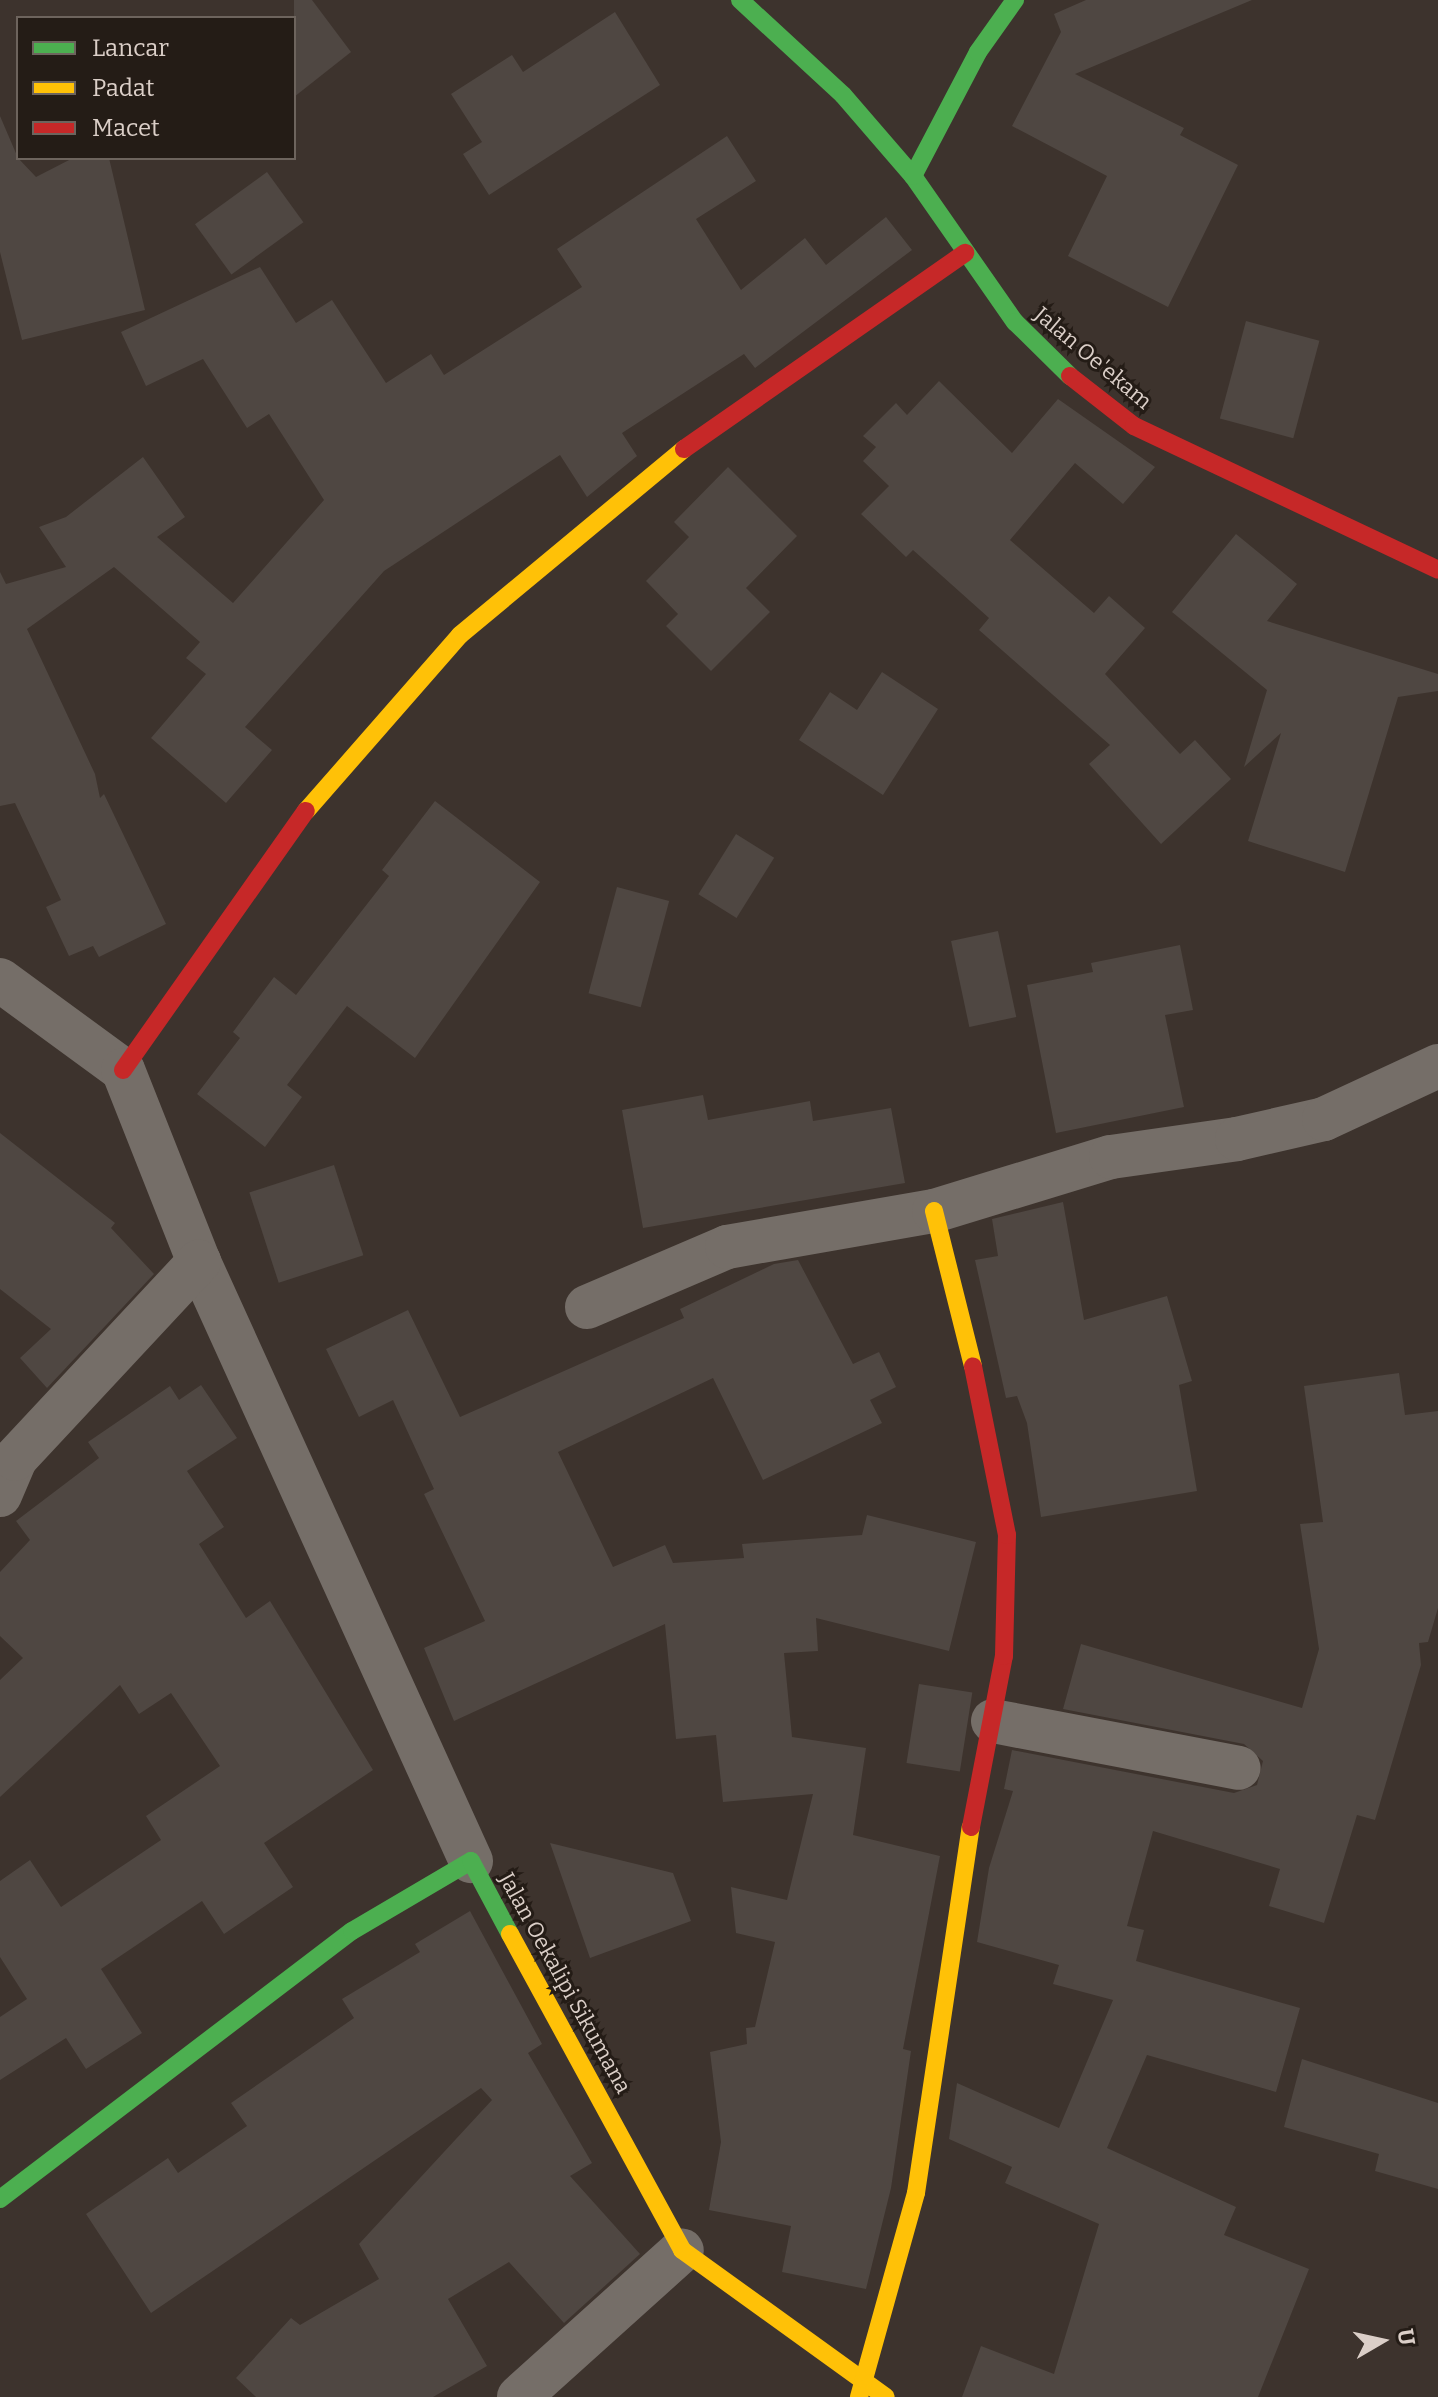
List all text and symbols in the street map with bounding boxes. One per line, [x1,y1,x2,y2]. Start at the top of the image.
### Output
legend [16,16,296,160]
text: Lancar [92,34,169,62]
text: Padat [92,74,155,102]
text: Macet [92,114,160,142]
street label: Jalan Oe'ekam [1029,301,1157,415]
street label: Jalan Oekalipi Sikumana [493,1868,637,2098]
north arrow [1342,2301,1422,2381]
text: U [1392,2327,1421,2347]

